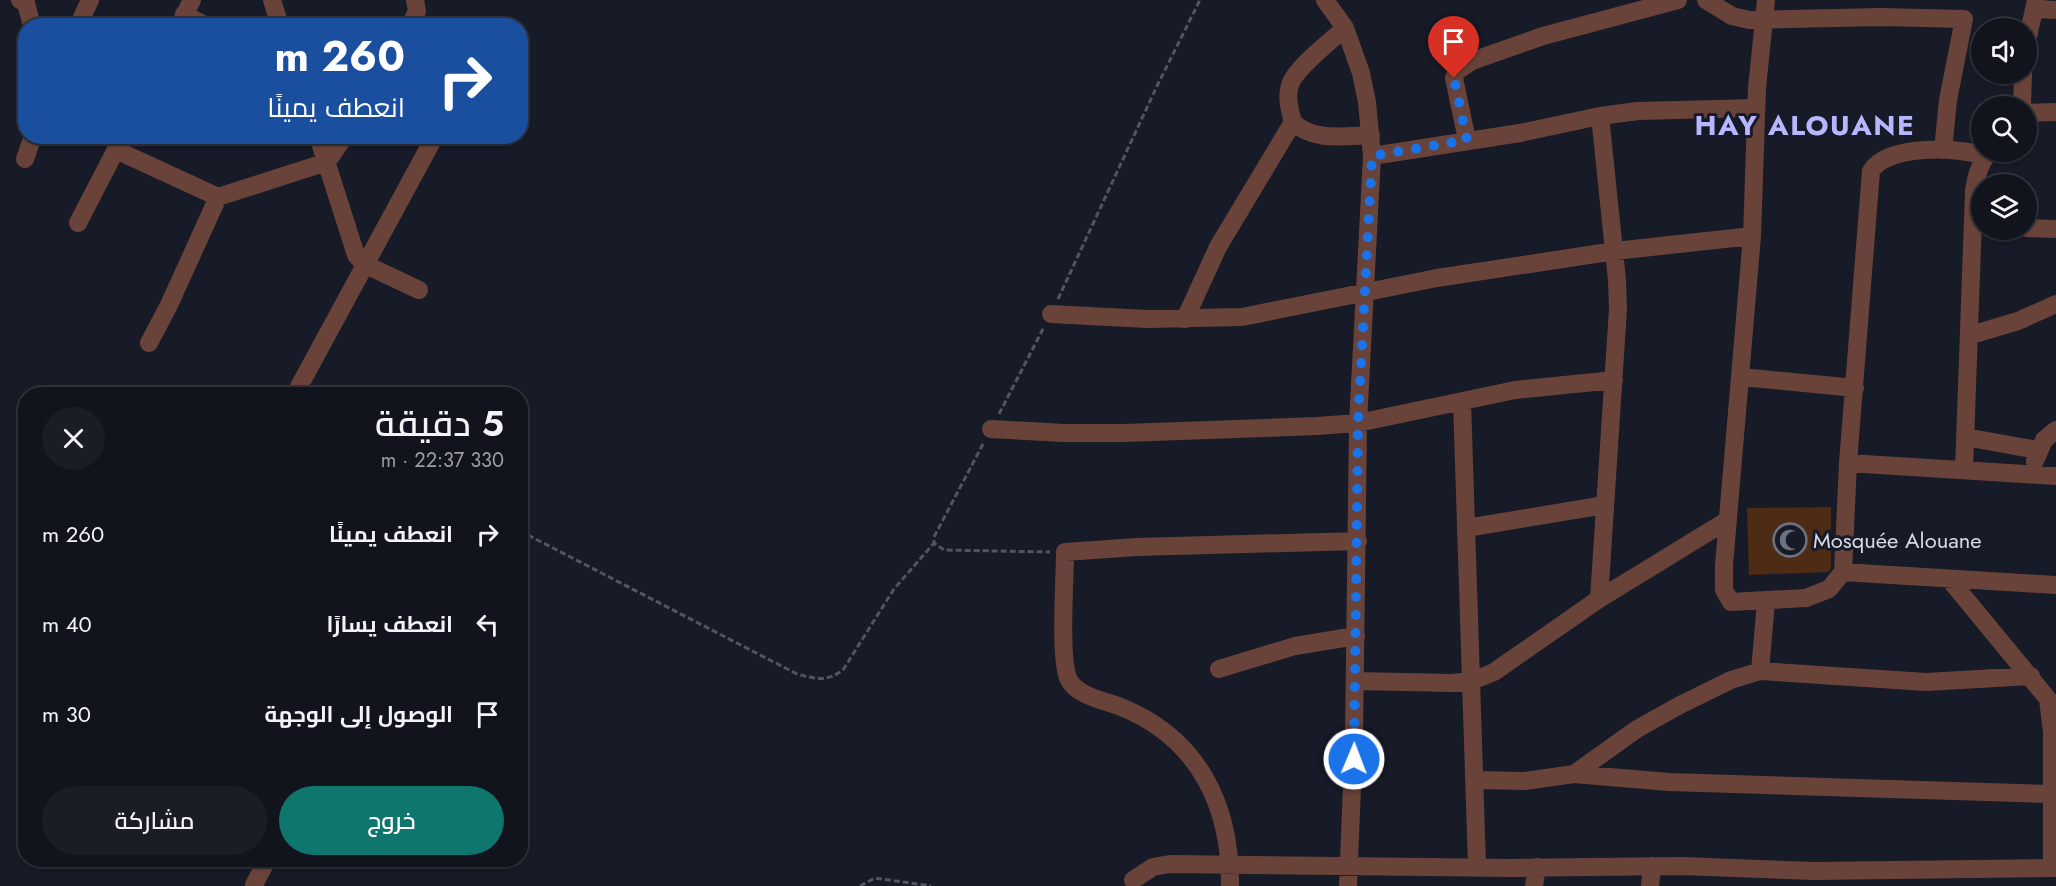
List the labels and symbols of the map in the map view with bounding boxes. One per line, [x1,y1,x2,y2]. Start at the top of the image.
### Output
pin [1428,16,1479,78]
district label: HAY ALOUANE [1695,105,1915,146]
mosque icon: Mosquée Alouane [1772,522,1808,558]
place label: Mosquée Alouane [1813,524,1982,556]
position arrow [1322,727,1386,791]

